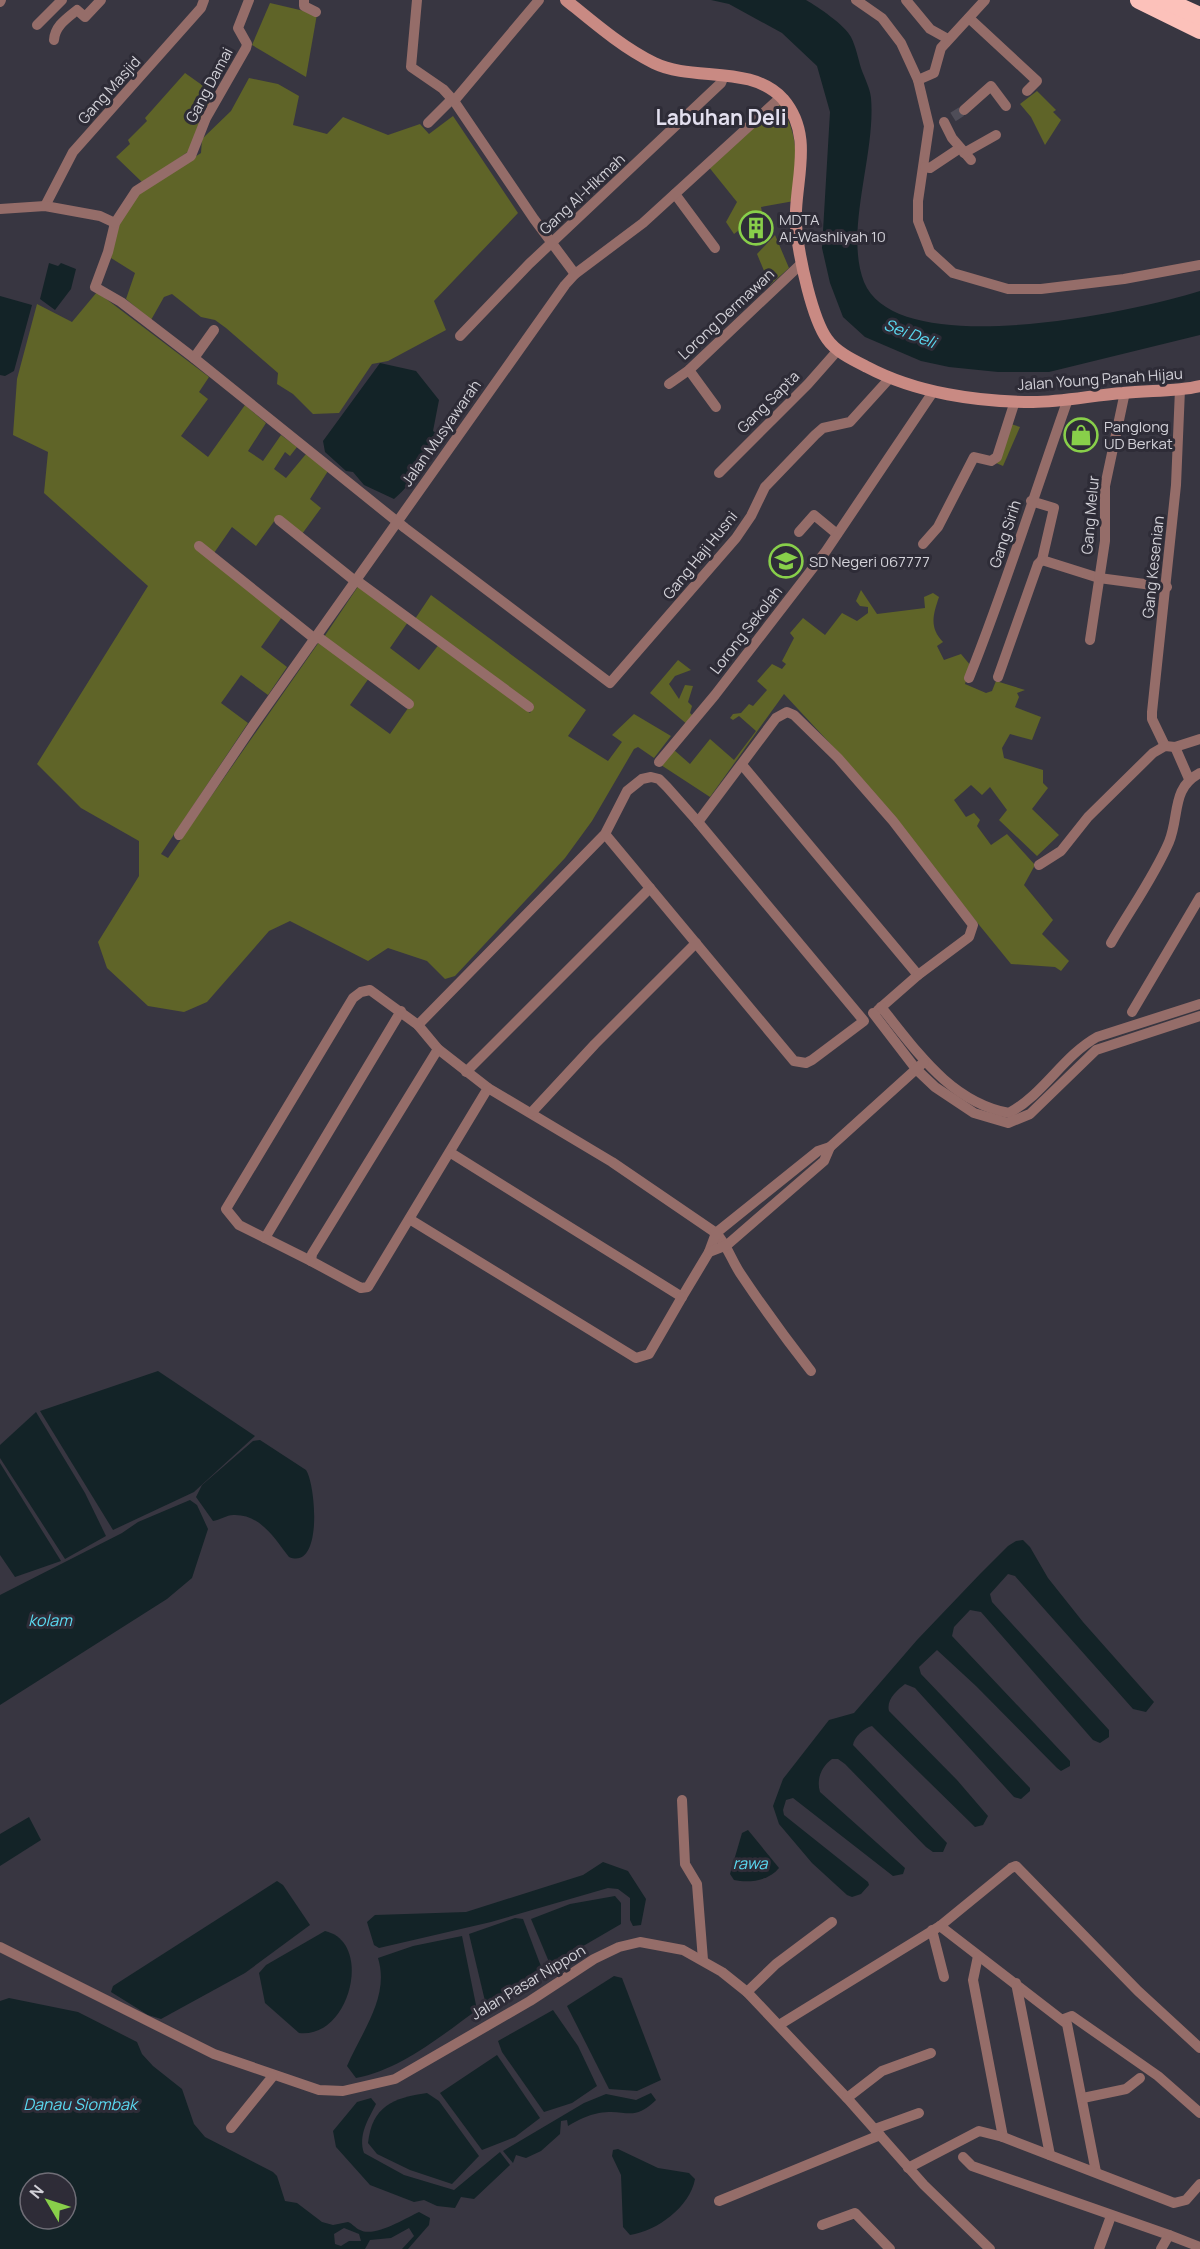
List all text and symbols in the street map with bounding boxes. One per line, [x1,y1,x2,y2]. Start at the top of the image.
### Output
street label: Gang Damai [180,44,238,126]
street label: Gang Masjid [73,52,145,128]
district label: Labuhan Deli [655,103,787,131]
street label: Gang Al-Hikmah [535,149,630,239]
place label: MDTA Al-Washliyah 10 [779,209,886,247]
building icon: MDTA Al-Washliyah 10 [738,210,774,246]
street label: Lorong Dermawan [673,264,779,364]
water label: Sei Deli [881,313,941,354]
street label: Jalan Young Panah Hijau [1017,363,1183,395]
street label: Gang Sapta [732,366,804,438]
street label: Jalan Musyawarah [396,375,486,490]
place label: Panglong UD Berkat [1104,416,1173,454]
shop icon: Panglong UD Berkat [1063,417,1099,453]
street label: Gang Melur [1076,474,1104,555]
street label: Gang Sirih [984,497,1026,571]
street label: Gang Haji Husni [658,506,742,604]
street label: Gang Kesenian [1137,515,1169,619]
school or university icon: SD Negeri 067777 [768,543,804,579]
place label: SD Negeri 067777 [809,551,930,572]
street label: Lorong Sekolah [705,582,787,678]
water label: kolam [28,1609,73,1631]
water label: rawa [733,1852,768,1874]
street label: Jalan Pasar Nippon [467,1939,589,2024]
water label: Danau Siombak [23,2093,139,2115]
north arrow [18,2171,78,2231]
text: N [24,2180,49,2203]

